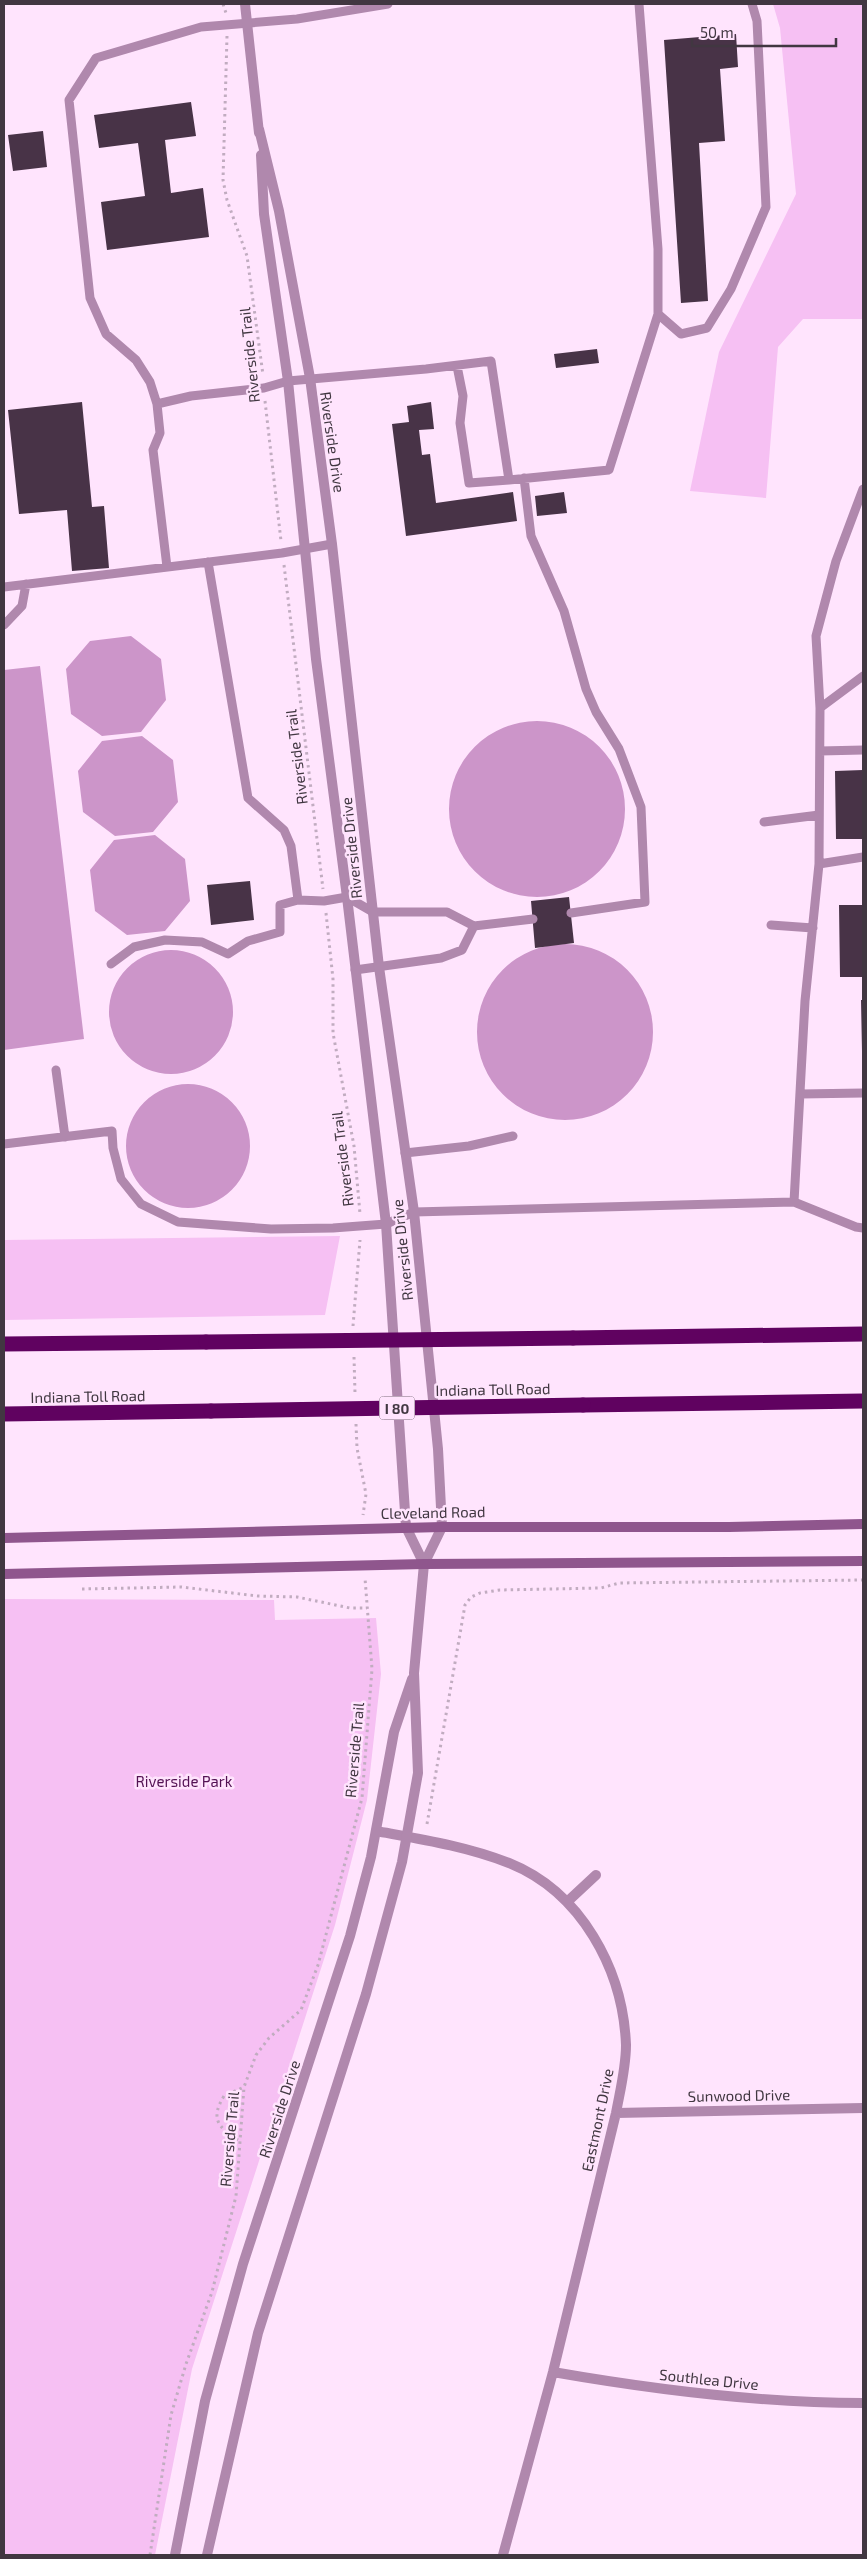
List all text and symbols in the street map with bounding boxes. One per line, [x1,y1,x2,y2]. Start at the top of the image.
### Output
scale bar [692,15,836,47]
text: 50 m [700,23,734,41]
street label: Riverside Trail [235,306,263,404]
street label: Riverside Drive [317,390,349,494]
street label: Riverside Trail [281,708,311,806]
street label: Riverside Drive [337,796,365,900]
street label: Riverside Trail [327,1110,357,1208]
street label: Riverside Drive [388,1198,416,1302]
street label: Indiana Toll Road [435,1379,551,1399]
street label: Indiana Toll Road [30,1386,146,1406]
road number: I 80 [380,1396,414,1420]
street label: Cleveland Road [380,1502,486,1522]
street label: Riverside Trail [341,1701,367,1798]
park label: Riverside Park [136,1772,233,1790]
street label: Riverside Drive [255,2058,303,2160]
street label: Eastmont Drive [577,2067,617,2173]
street label: Sunwood Drive [688,2085,790,2105]
street label: Riverside Trail [216,2090,242,2187]
street label: Southlea Drive [659,2365,759,2393]

